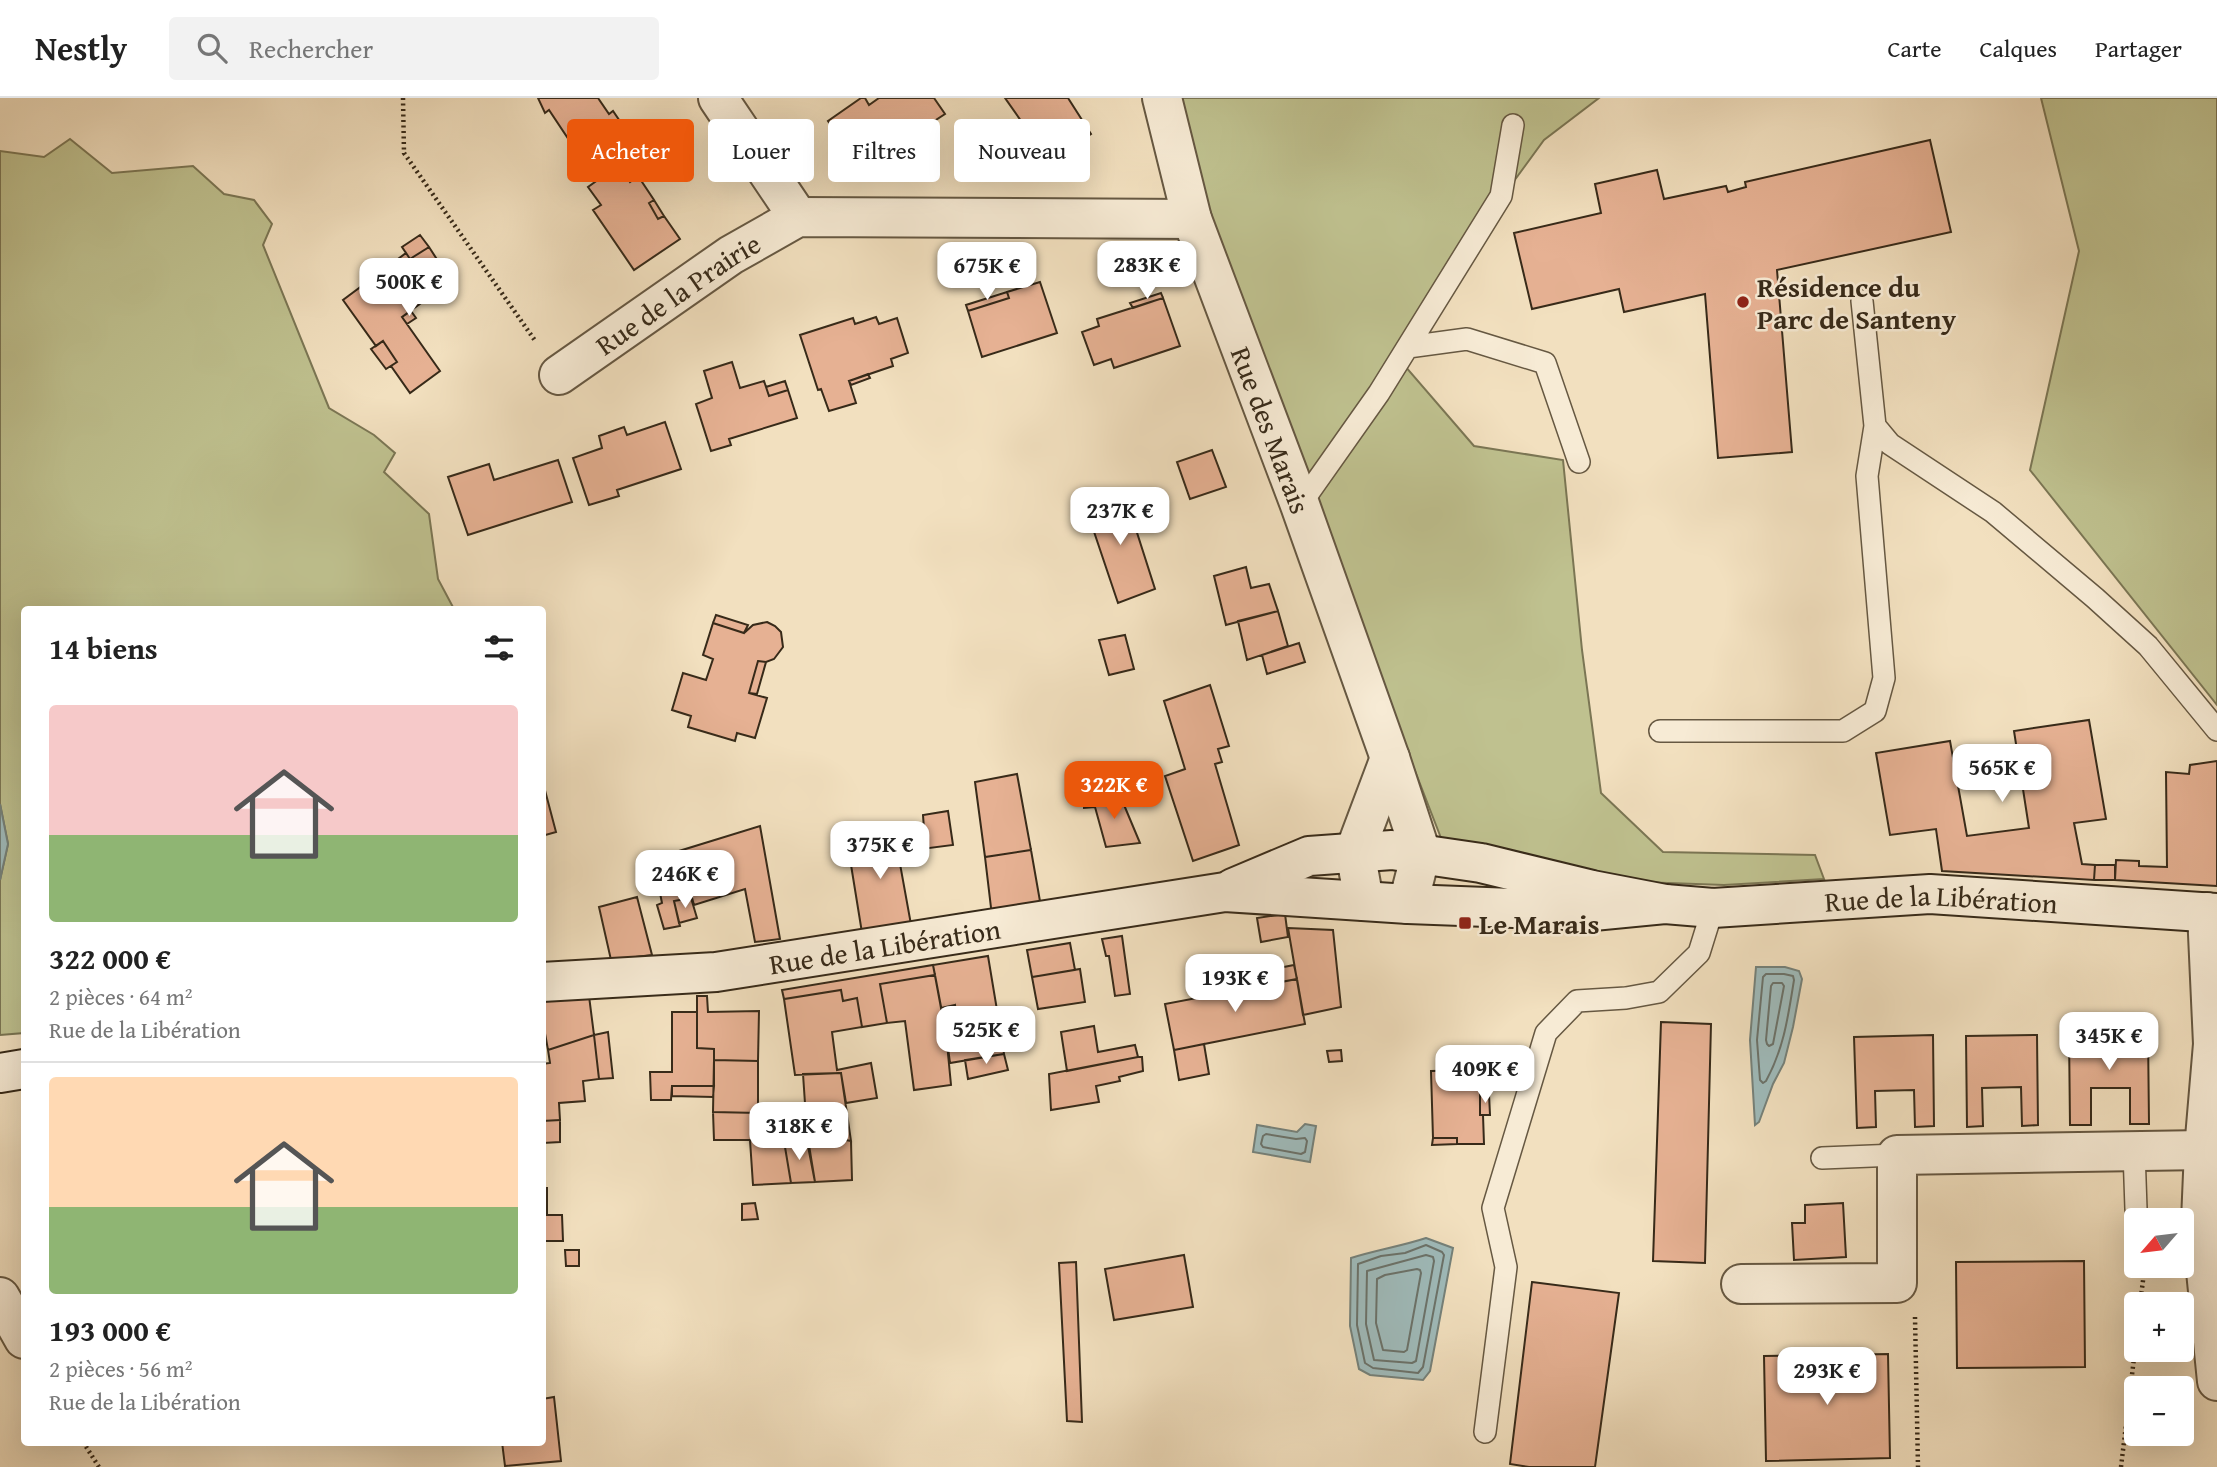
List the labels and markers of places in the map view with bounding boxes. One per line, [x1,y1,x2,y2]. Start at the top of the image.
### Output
pin: 675K € [930,242,1044,302]
pin: 283K € [1090,242,1204,301]
pin: 500K € [352,258,466,318]
place label: Résidence du Parc de Santeny [1757,266,1957,339]
marker: Résidence du Parc de Santeny [1735,294,1751,310]
pin: 237K € [1063,488,1177,547]
pin: 565K € [1945,744,2059,804]
pin: 322K € [1057,762,1171,821]
pin: 375K € [823,822,937,881]
pin: 246K € [628,850,742,910]
place label: Le Marais [1479,903,1600,944]
marker: Le Marais [1457,915,1473,931]
pin: 193K € [1178,954,1292,1014]
pin: 525K € [929,1006,1043,1066]
pin: 345K € [2052,1012,2166,1072]
pin: 409K € [1428,1046,1542,1105]
pin: 318K € [742,1102,856,1162]
pin: 293K € [1770,1348,1884,1407]

